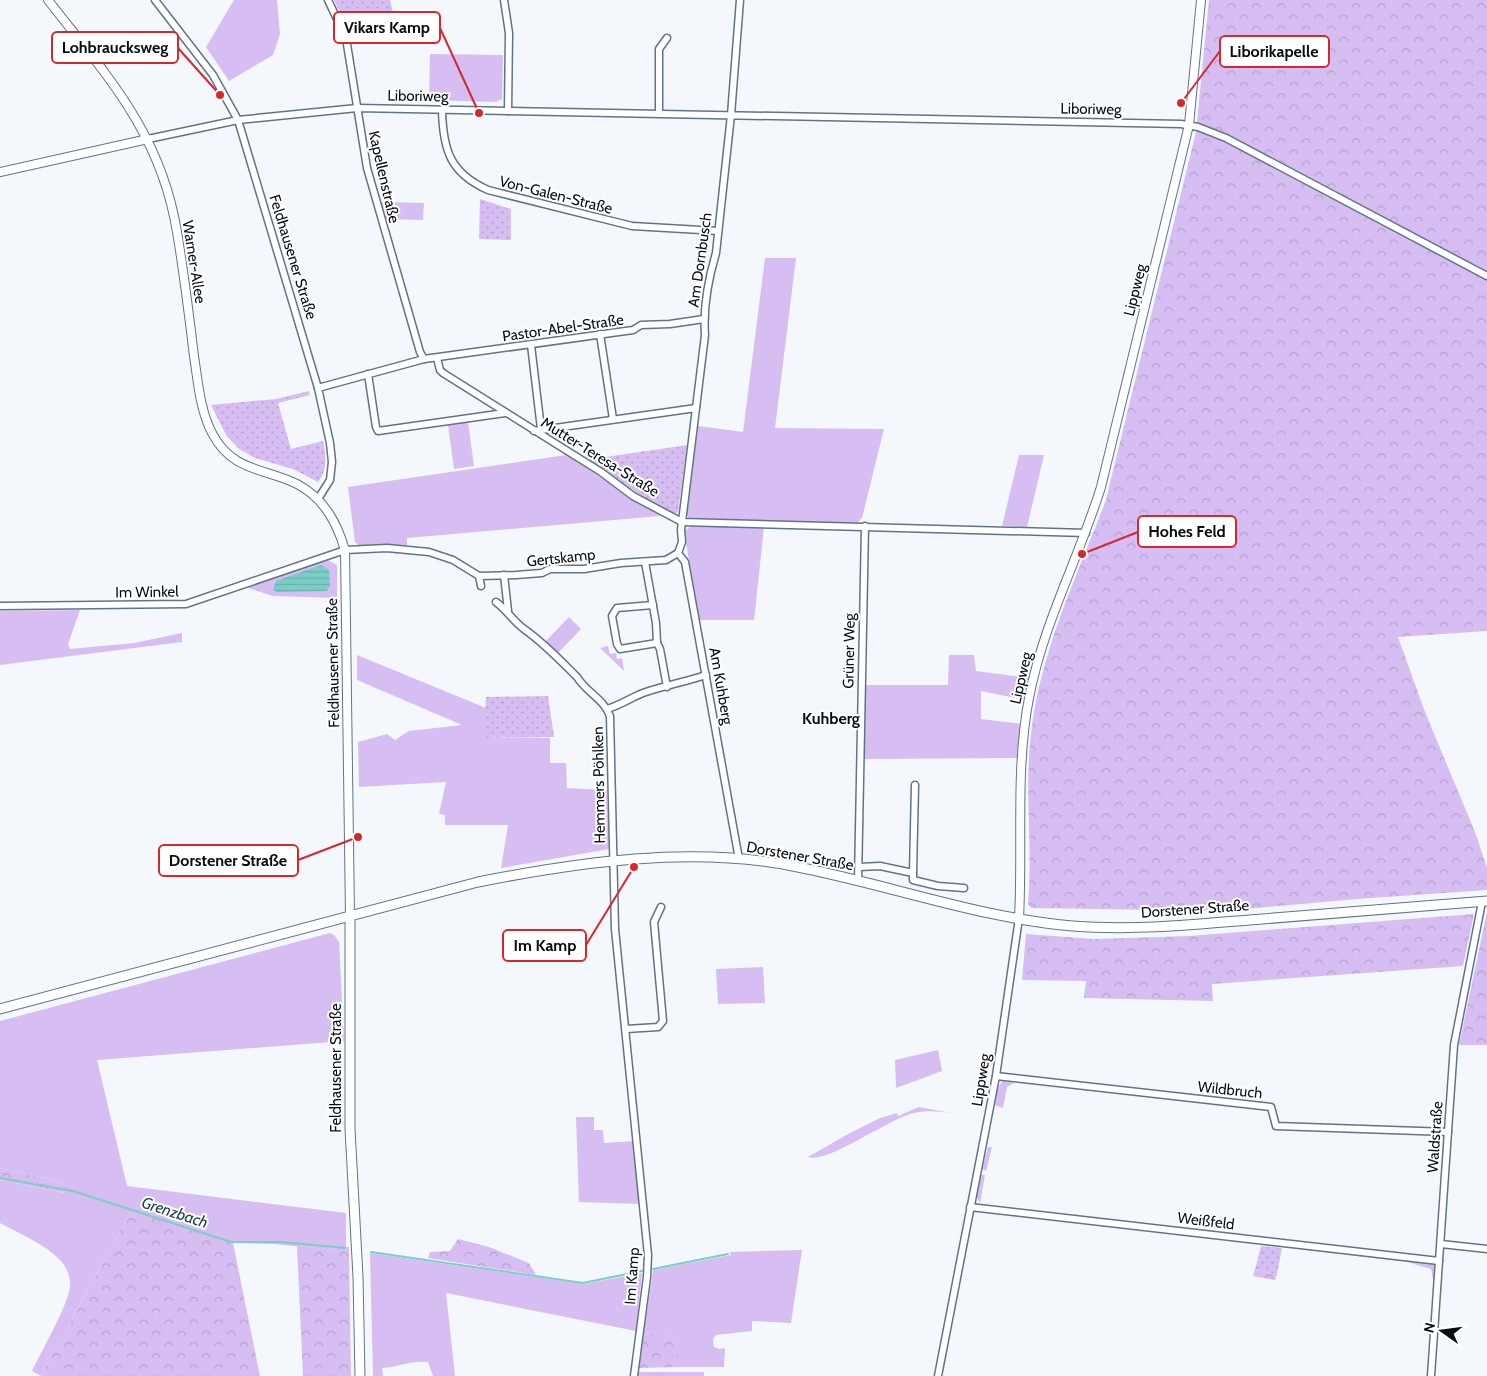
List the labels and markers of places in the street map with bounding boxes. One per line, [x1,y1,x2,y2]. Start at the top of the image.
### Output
callout: Vikars Kamp [334,12,440,43]
callout: Lohbraucksweg [52,32,178,63]
callout: Liborikapelle [1220,36,1329,67]
callout: Hohes Feld [1138,516,1236,547]
callout: Dorstener Straße [159,845,298,876]
callout: Im Kamp [503,930,586,961]

